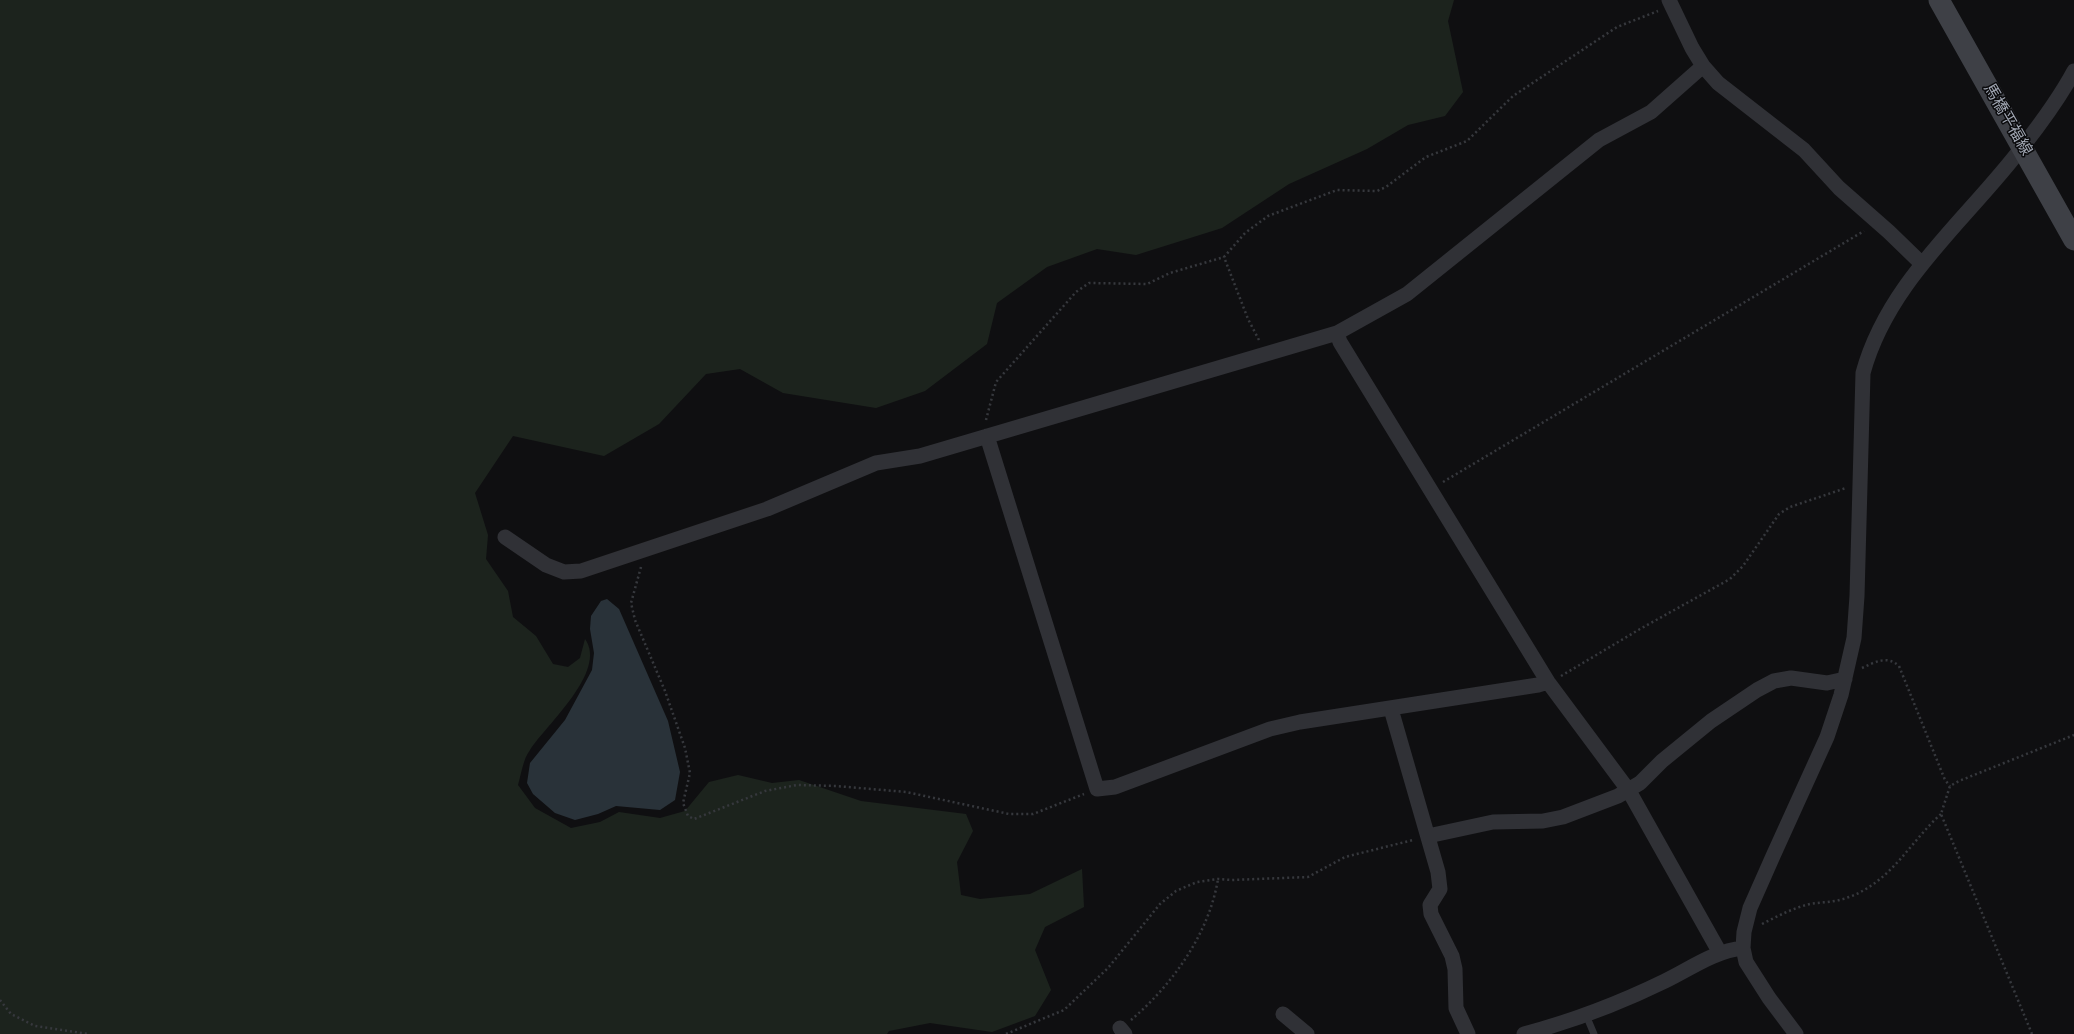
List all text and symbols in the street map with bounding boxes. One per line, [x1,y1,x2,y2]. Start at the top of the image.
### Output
street label: 馬橋平福線 [1979,81,2035,159]

